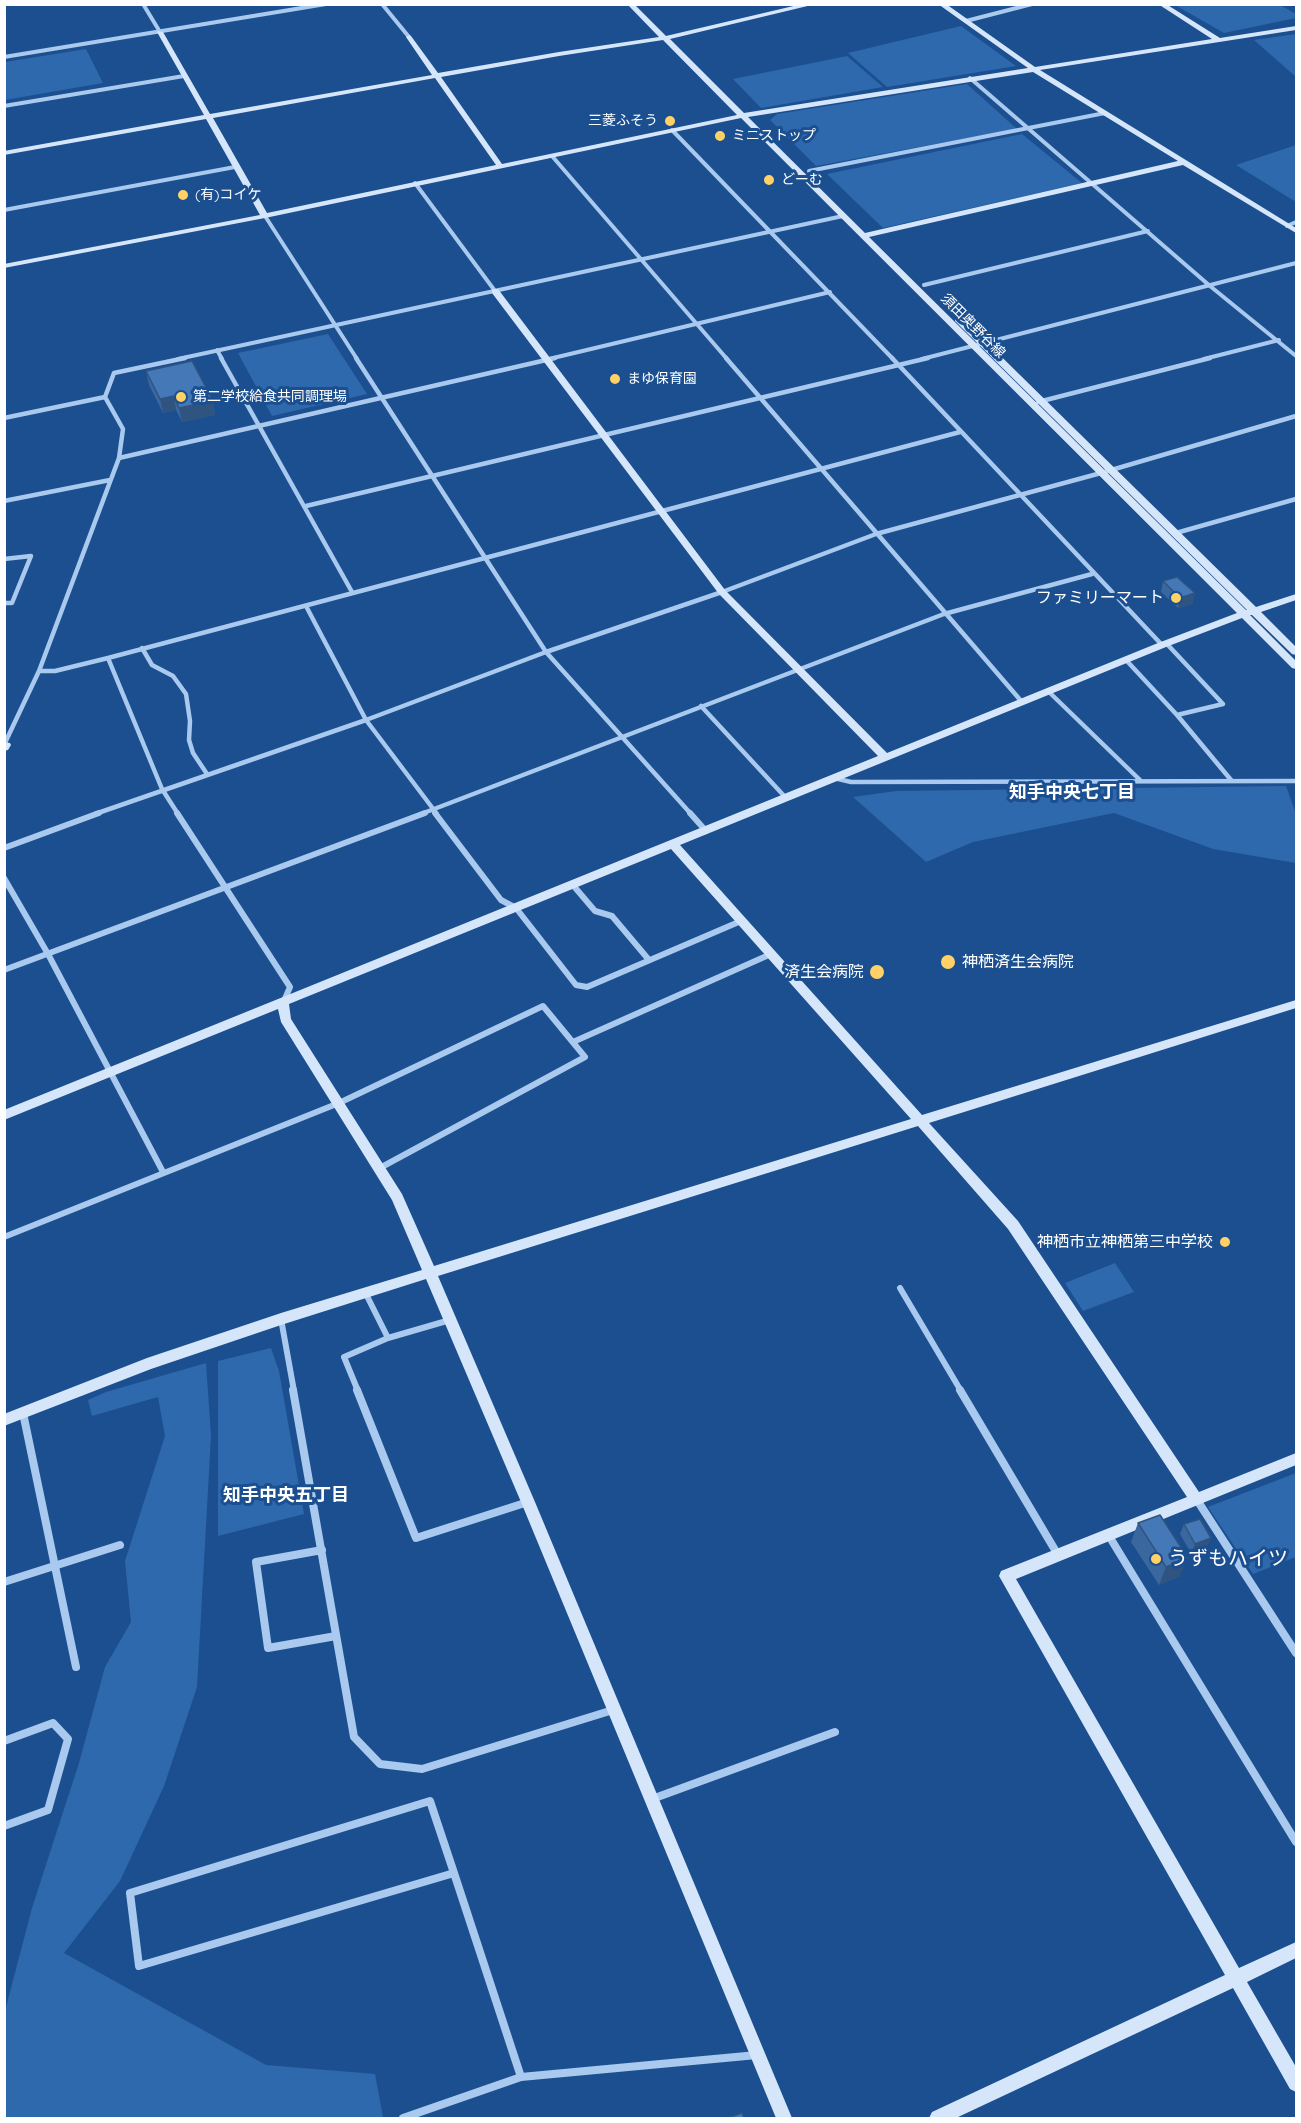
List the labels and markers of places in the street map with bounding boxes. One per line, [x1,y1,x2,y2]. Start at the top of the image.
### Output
place label: 三菱ふそう [588,113,658,129]
marker: 三菱ふそう [663,114,677,128]
place label: ミニストップ [732,128,816,144]
marker: ミニストップ [713,129,727,143]
place label: どーむ [781,172,823,188]
marker: どーむ [762,173,776,187]
place label: (有)コイケ [195,187,261,203]
marker: (有)コイケ [176,188,190,202]
place label: まゆ保育園 [627,371,697,387]
marker: まゆ保育園 [608,372,622,386]
place label: 第二学校給食共同調理場 [193,389,347,405]
marker: 第二学校給食共同調理場 [174,390,188,404]
place label: ファミリーマート [1036,588,1164,608]
marker: ファミリーマート [1169,591,1183,605]
place label: 神栖済生会病院 [962,952,1074,972]
marker: 神栖済生会病院 [939,953,957,971]
place label: 済生会病院 [784,962,864,982]
marker: 済生会病院 [868,963,886,981]
place label: 神栖市立神栖第三中学校 [1037,1232,1213,1252]
marker: 神栖市立神栖第三中学校 [1218,1235,1232,1249]
place label: うずもハイツ [1168,1547,1288,1571]
marker: うずもハイツ [1149,1552,1163,1566]

